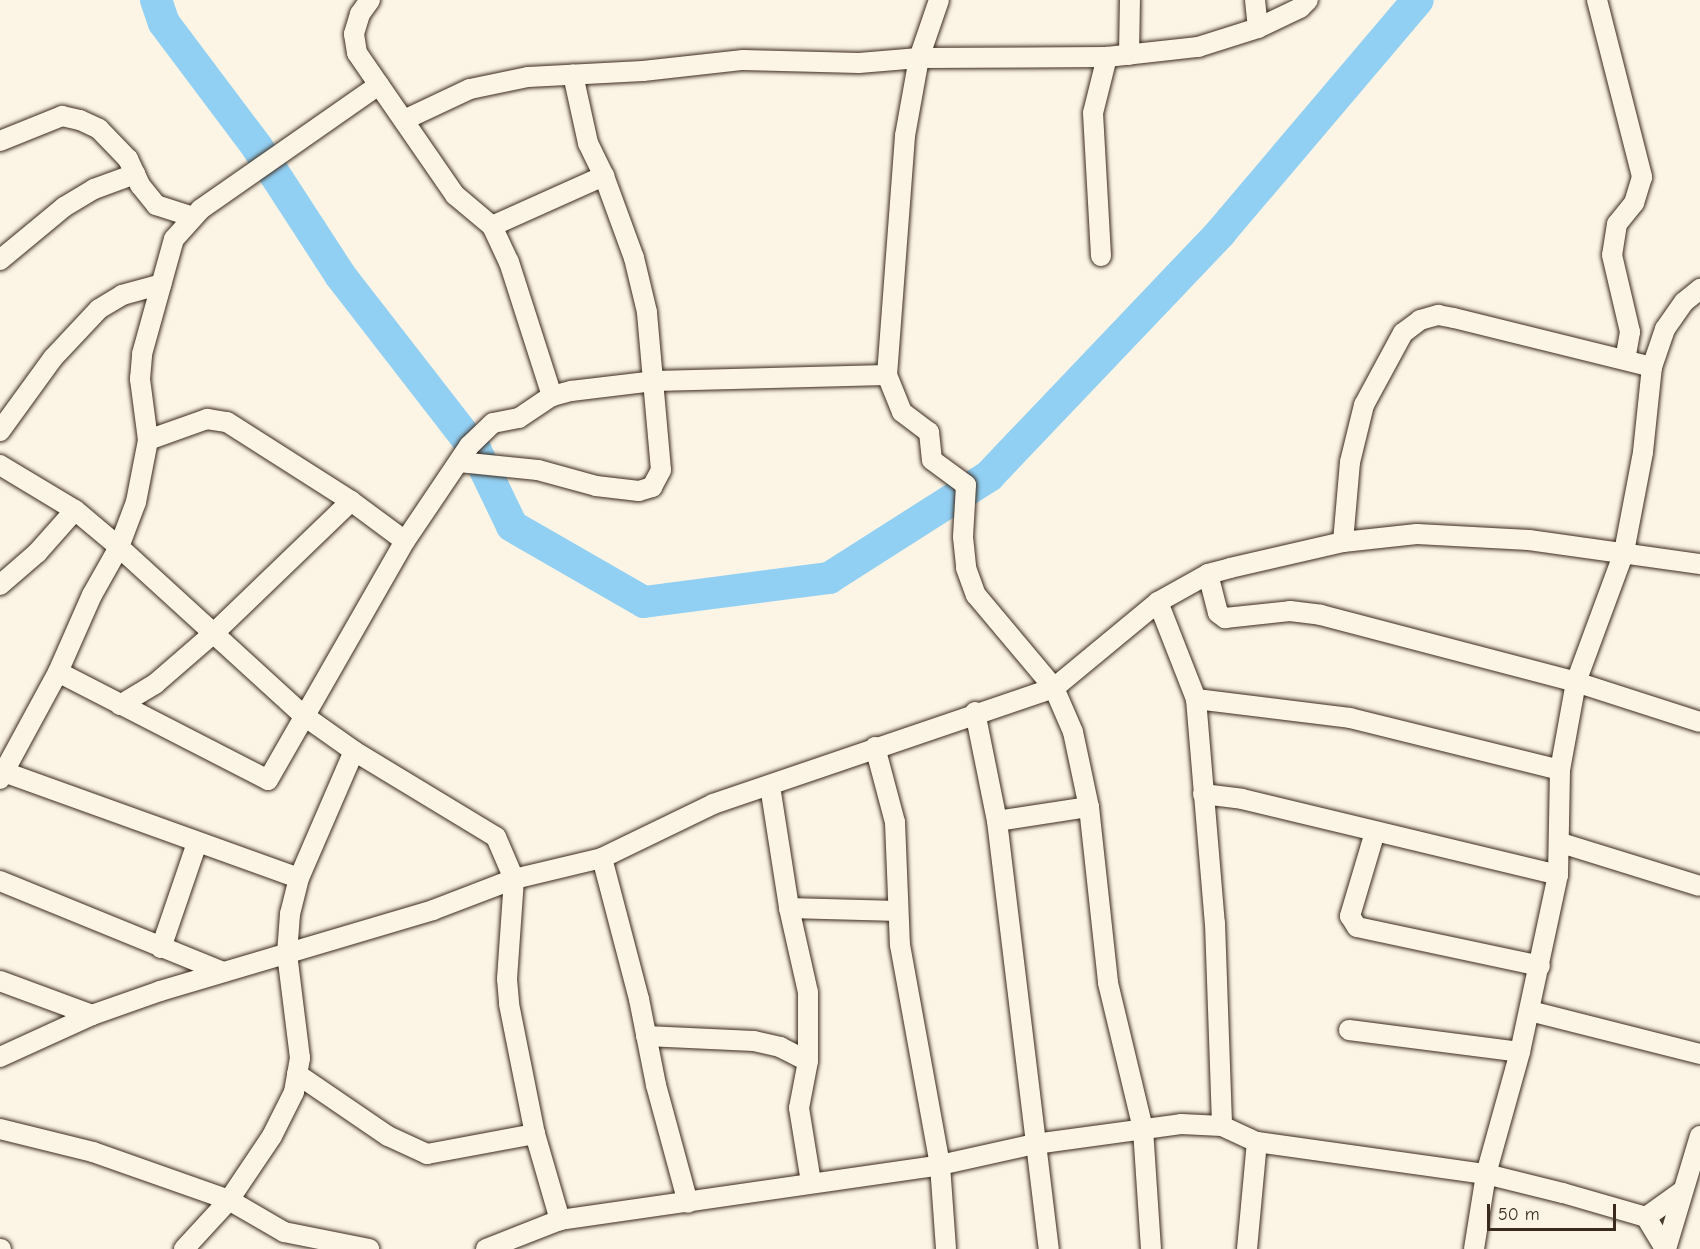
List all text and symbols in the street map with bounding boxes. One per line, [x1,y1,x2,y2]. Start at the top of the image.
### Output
scale bar [1490,1192,1619,1230]
text: 50 m [1498,1204,1540,1225]

